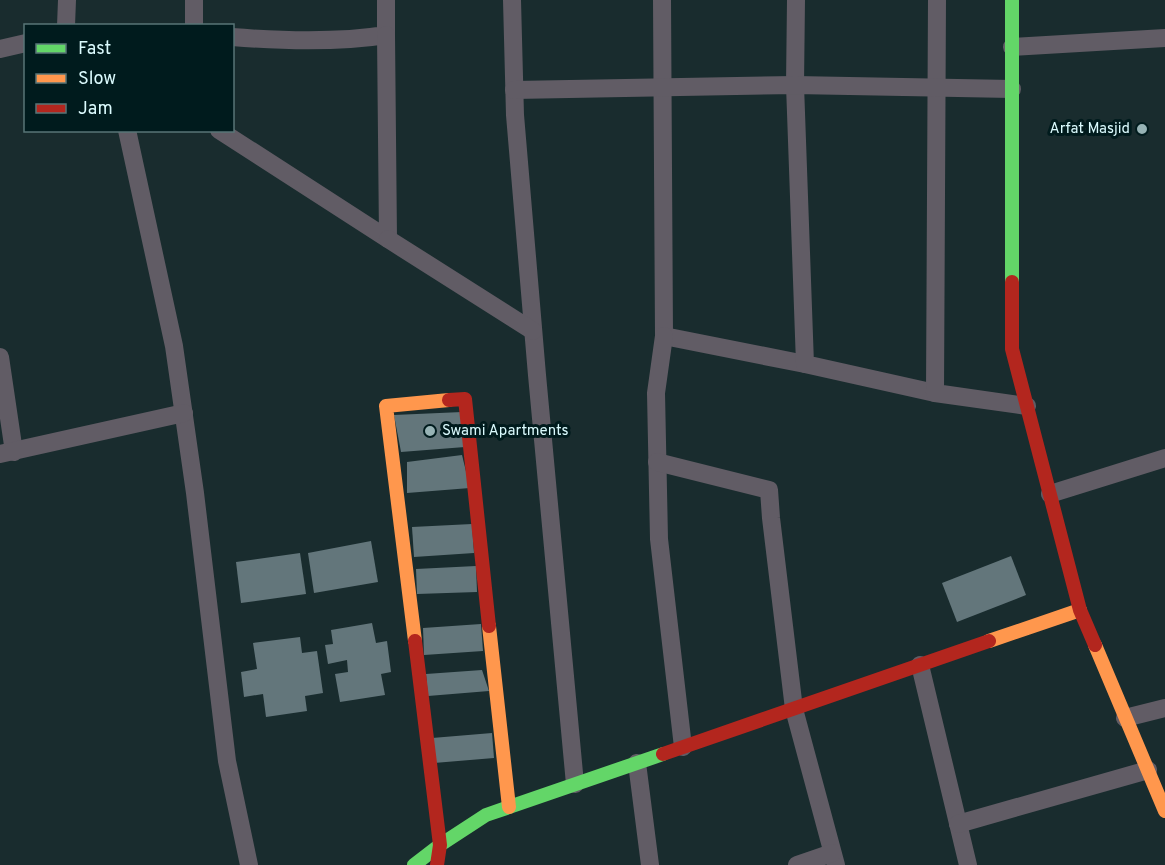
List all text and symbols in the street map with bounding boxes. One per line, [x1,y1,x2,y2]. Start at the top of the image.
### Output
legend [24,24,234,132]
text: Fast [78,38,111,61]
text: Slow [78,68,116,91]
text: Jam [78,98,113,121]
place label: Arfat Masjid [1049,120,1130,139]
marker: Arfat Masjid [1135,122,1149,136]
place label: Swami Apartments [442,422,569,441]
marker: Swami Apartments [423,424,437,438]

